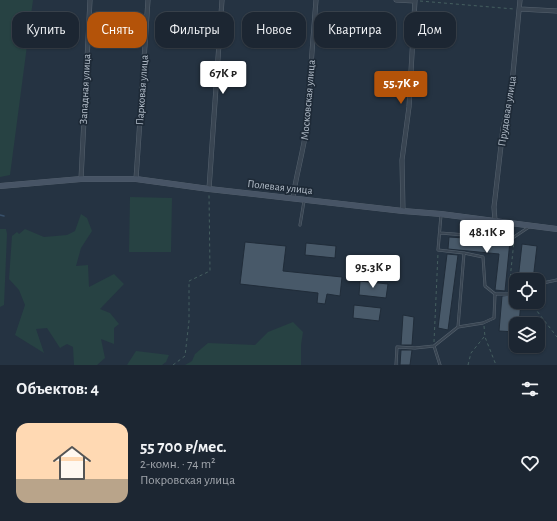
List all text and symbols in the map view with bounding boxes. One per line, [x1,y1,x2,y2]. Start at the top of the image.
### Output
chip: Купить [12,12,79,48]
chip: Снять [87,12,147,48]
chip: Фильтры [155,12,234,48]
chip: Новое [242,12,306,48]
chip: Квартира [314,12,396,48]
chip: Дом [404,12,456,48]
street label: Западная улица [78,53,92,125]
street label: Парковая улица [134,54,150,126]
street label: Московская улица [299,59,317,141]
pin: 67K ₽ [195,61,251,95]
text: 67K ₽ [209,67,237,80]
pin: 55.7K ₽ [364,71,438,105]
street label: Прудовая улица [496,75,518,147]
text: 55.7K ₽ [383,77,419,90]
street label: Полевая улица [247,178,313,196]
pin: 48.1K ₽ [450,220,524,254]
text: 48.1K ₽ [469,226,505,239]
pin: 95.3K ₽ [336,255,410,289]
text: 95.3K ₽ [355,261,391,274]
map controls [509,273,545,353]
button: locate [509,273,545,309]
button: layers [509,317,545,353]
icon: filters [519,378,541,400]
text: Объектов: 4 [16,380,99,397]
text: 55 700 ₽/мес. [140,438,227,455]
icon: home [48,439,96,487]
icon: heart [519,452,541,474]
text: 2-комн. · 74 m² [140,458,216,471]
text: Покровская улица [140,474,235,487]

